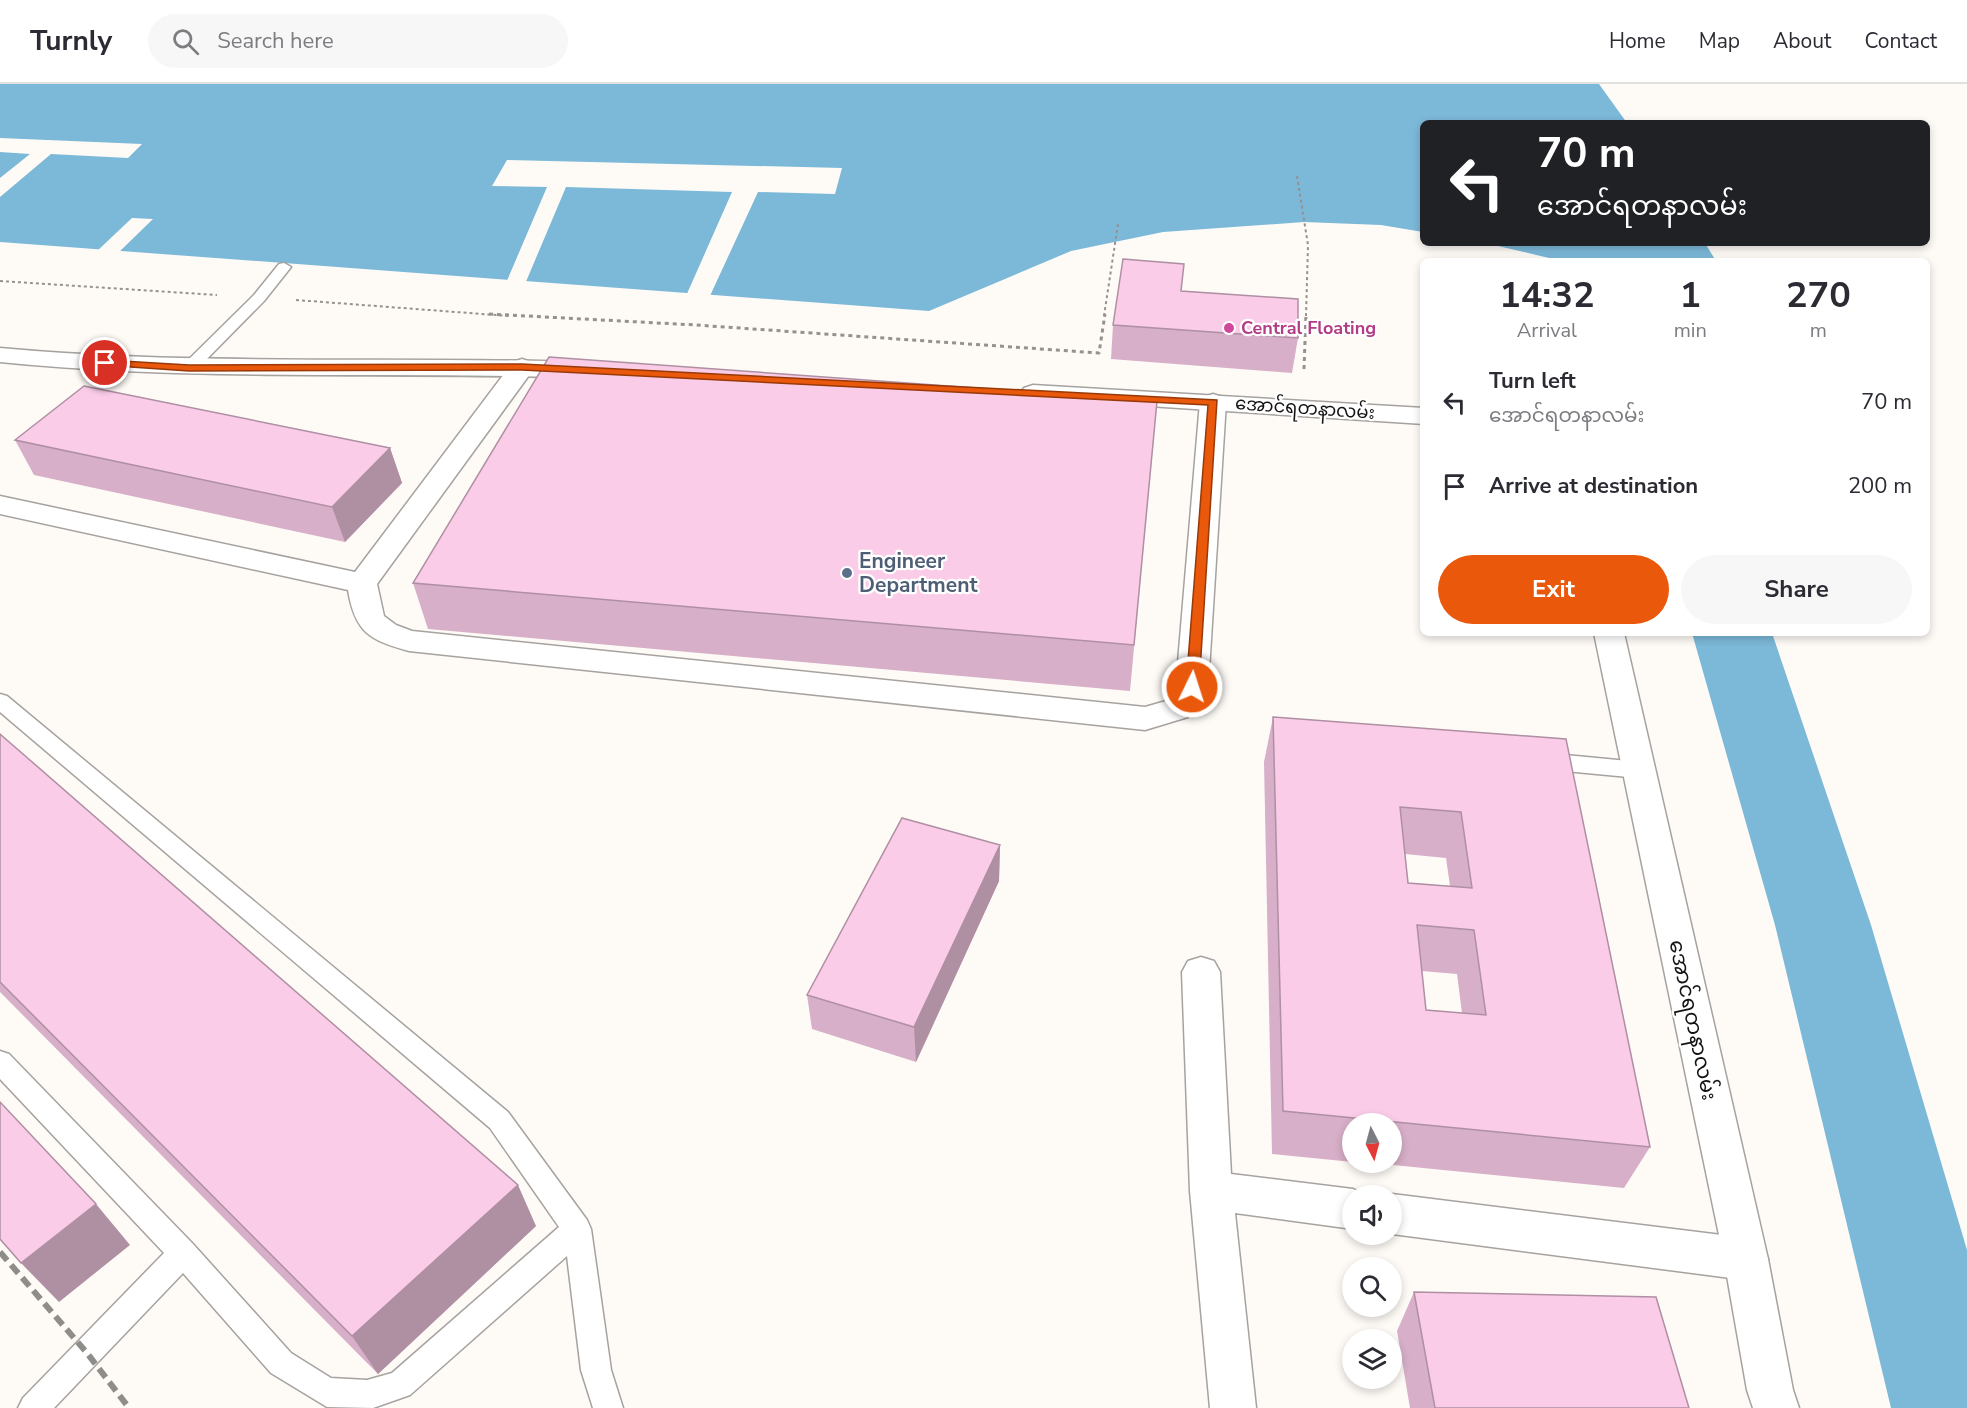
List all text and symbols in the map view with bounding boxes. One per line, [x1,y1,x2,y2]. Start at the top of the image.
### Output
search box [148,14,568,68]
text: Turnly [30,22,112,60]
icon: search [169,25,202,58]
text: Search here [217,26,334,56]
text: Home [1609,27,1666,55]
text: Map [1699,27,1740,55]
text: About [1773,27,1831,55]
text: Contact [1864,27,1937,55]
text: 70 m [1537,125,1636,182]
icon: left [1438,144,1516,222]
text: အောင်ရတနာလမ်း [1537,188,1747,225]
text: 14:32 [1499,271,1595,320]
text: 1 [1679,271,1701,320]
text: 270 [1786,271,1851,320]
place label: Central Floating [1241,316,1376,340]
text: Arrival [1517,317,1577,344]
text: min [1674,317,1707,344]
text: m [1810,317,1827,344]
marker: Central Floating [1222,321,1236,335]
pin [79,337,130,388]
icon: arrive [88,346,121,379]
text: Turn left [1489,366,1576,396]
icon: left [1438,386,1471,419]
text: 70 m [1861,387,1912,417]
street label: အောင်ရတနာလမ်း [1234,390,1376,428]
text: အောင်ရတနာလမ်း [1489,402,1645,429]
icon: arrive [1438,470,1471,503]
text: Arrive at destination [1489,471,1698,501]
text: 200 m [1848,471,1912,501]
place label: Engineer Department [859,547,978,599]
button: Exit [1438,555,1669,624]
button: Share [1681,555,1912,624]
marker: Engineer Department [840,566,854,580]
position arrow [1160,655,1224,719]
street label: အောင်ရတနာလမ်း [1659,937,1726,1103]
north arrow [1342,1113,1402,1173]
map controls [1342,1113,1402,1389]
button: sound [1342,1185,1402,1245]
button: search [1342,1257,1402,1317]
button: layers [1342,1329,1402,1389]

